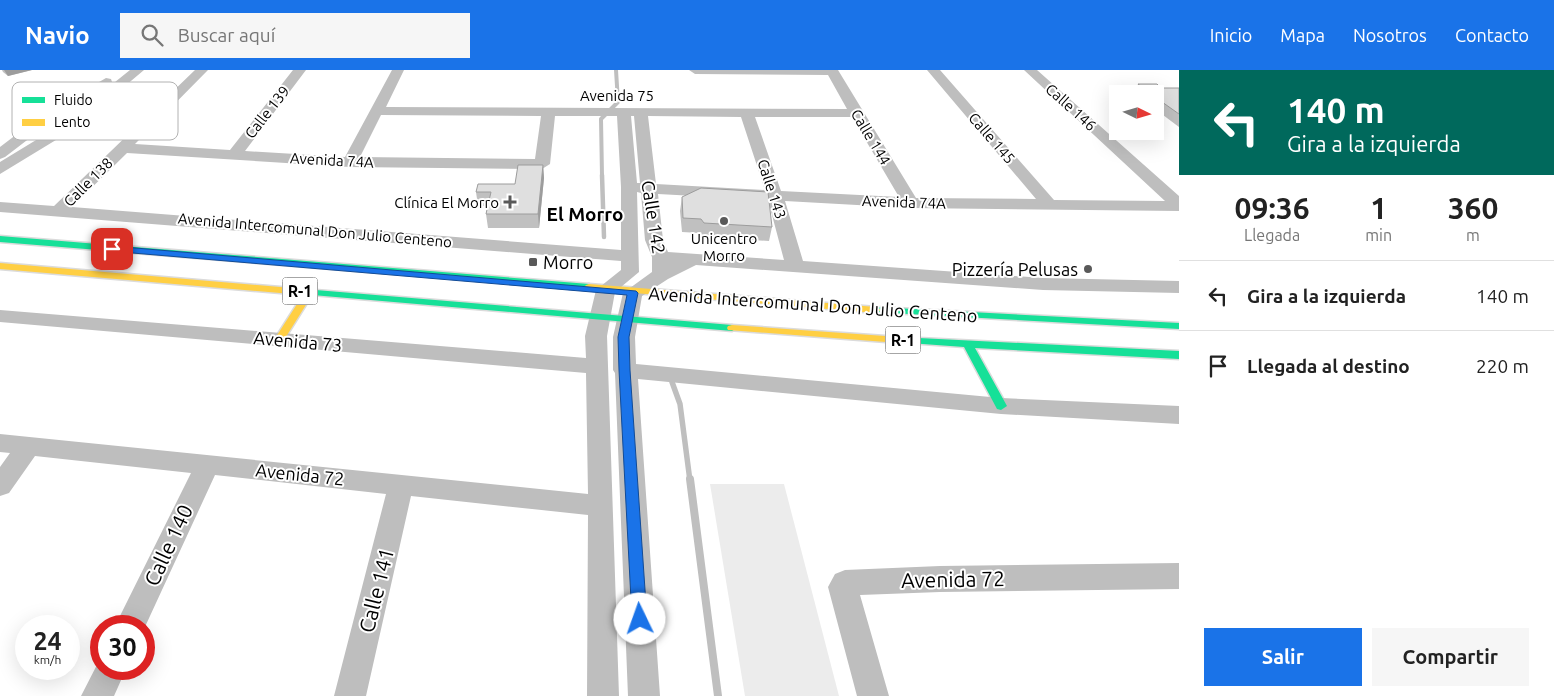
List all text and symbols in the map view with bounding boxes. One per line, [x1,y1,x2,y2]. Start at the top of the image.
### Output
search box [120,13,470,58]
icon: search [138,21,166,49]
text: Navio [25,22,90,49]
text: Buscar aquí [178,24,275,46]
text: Inicio [1210,25,1252,45]
text: Mapa [1280,25,1325,45]
text: Nosotros [1353,25,1427,45]
text: Contacto [1455,25,1529,45]
street label: Calle 146 [1042,80,1100,134]
legend [12,82,178,140]
street label: Calle 139 [241,82,293,142]
north arrow [1109,85,1164,140]
map controls [1109,85,1164,140]
street label: Avenida 75 [580,87,654,104]
icon: left [1204,90,1269,155]
text: 140 m [1287,90,1385,130]
text: Fluido [54,92,93,108]
street label: Calle 144 [848,106,894,168]
street label: Calle 145 [965,109,1019,167]
text: Lento [54,114,91,130]
text: Gira a la izquierda [1287,131,1461,156]
street label: Avenida 74A [290,149,375,171]
street label: Calle 138 [60,154,116,210]
street label: Calle 143 [754,157,790,221]
street label: Calle 142 [638,179,670,255]
text: 09:36 [1235,191,1310,225]
text: 1 [1370,191,1387,225]
text: 360 [1448,191,1498,225]
street label: Avenida 74A [862,192,946,212]
place label: Clínica El Morro [394,194,499,211]
marker: Clínica El Morro [503,195,517,209]
district label: El Morro [547,203,623,225]
street label: Avenida Intercomunal Don Julio Centeno [177,210,453,250]
marker: Unicentro Morro [718,215,730,227]
text: Llegada [1244,226,1300,244]
text: min [1365,226,1392,244]
text: m [1466,226,1480,244]
pin [91,228,133,270]
place label: Unicentro Morro [691,230,757,264]
icon: arrive [98,235,126,263]
place label: Morro [543,252,593,272]
marker: Morro [527,256,539,268]
place label: Pizzería Pelusas [952,259,1078,279]
marker: Pizzería Pelusas [1082,263,1094,275]
road number: R-1 [282,278,318,305]
icon: left [1204,282,1232,310]
street label: Avenida Intercomunal Don Julio Centeno [648,283,978,325]
text: Gira a la izquierda [1247,285,1406,307]
text: 140 m [1476,285,1529,307]
road number: R-1 [886,326,920,354]
street label: Avenida 73 [253,327,343,355]
icon: arrive [1204,352,1232,380]
text: Llegada al destino [1247,355,1410,377]
text: 220 m [1476,355,1529,377]
street label: Avenida 72 [255,459,345,489]
street label: Calle 140 [139,501,197,589]
street label: Calle 141 [354,545,398,635]
street label: Avenida 72 [901,566,1005,592]
position arrow [613,592,665,644]
speed limit sign: 30 [90,615,155,680]
text: 24 [33,627,62,655]
button: Salir [1204,628,1362,686]
button: Compartir [1372,628,1529,686]
text: km/h [34,653,61,666]

